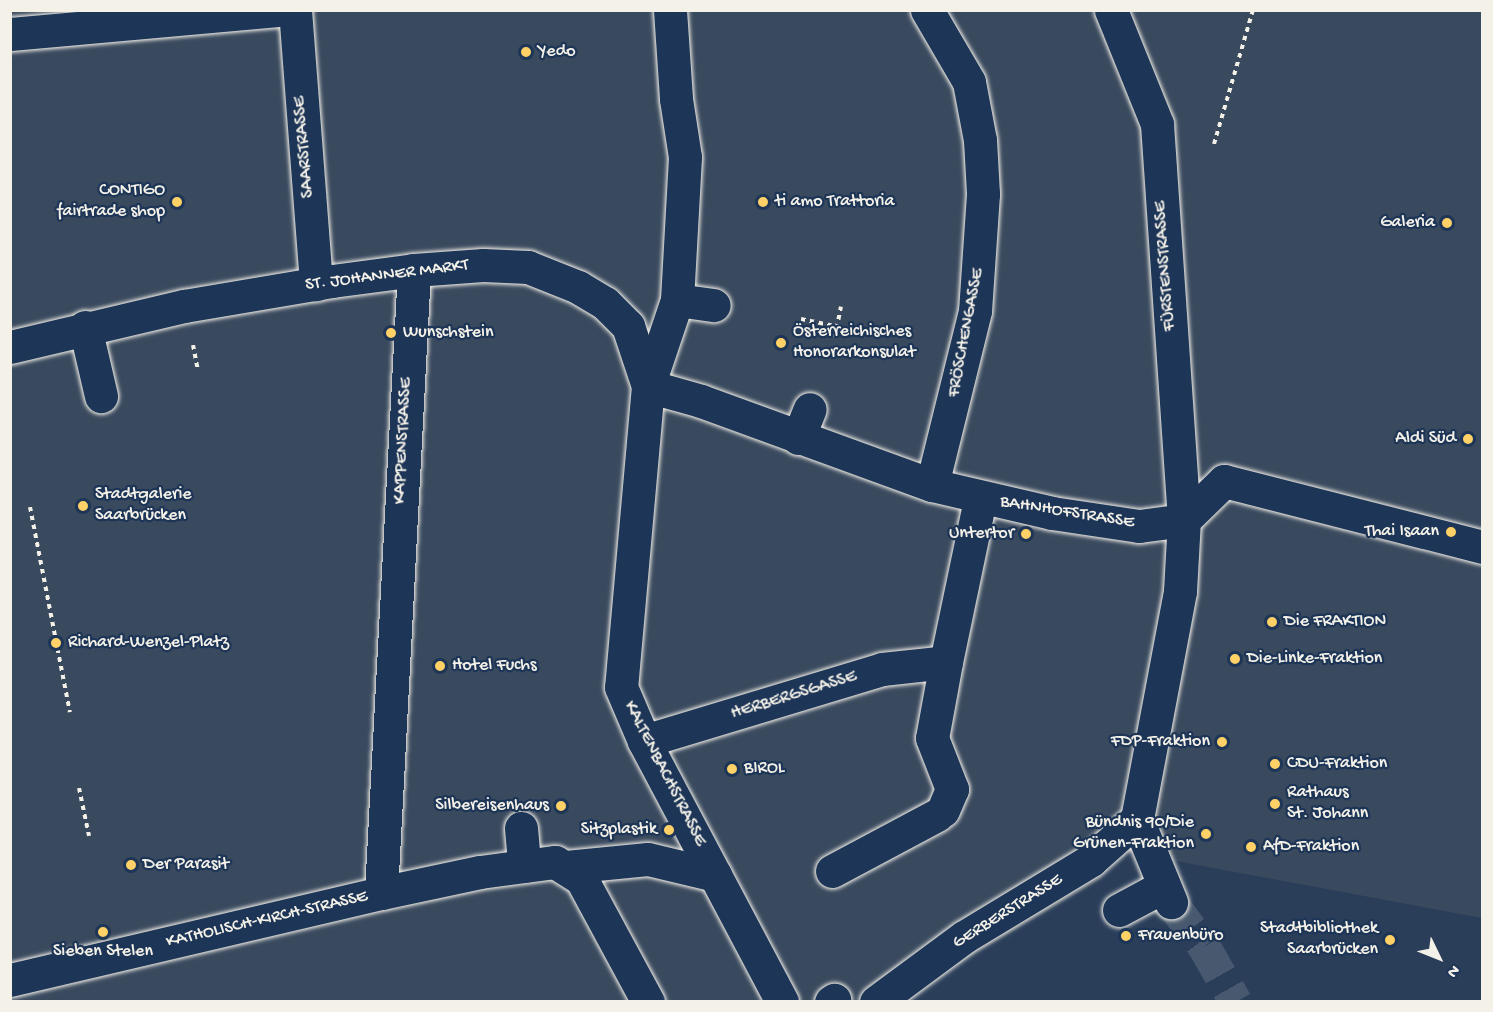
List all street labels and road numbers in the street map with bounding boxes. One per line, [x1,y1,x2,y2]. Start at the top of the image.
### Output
street label: SAARSTRASSE [290,95,320,199]
street label: FÜRSTENSTRASSE [1151,200,1181,332]
street label: ST. JOHANNER MARKT [304,255,470,297]
street label: FRÖSCHENGASSE [944,267,990,399]
street label: KAPPENSTRASSE [390,377,418,505]
street label: BAHNHOFSTRASSE [998,492,1136,534]
street label: HERBERGSGASSE [729,667,859,725]
street label: KALTENBACHSTRASSE [618,698,710,850]
street label: GERBERSTRASSE [949,870,1067,954]
street label: KATHOLISCH-KIRCH-STRASSE [164,886,370,954]

